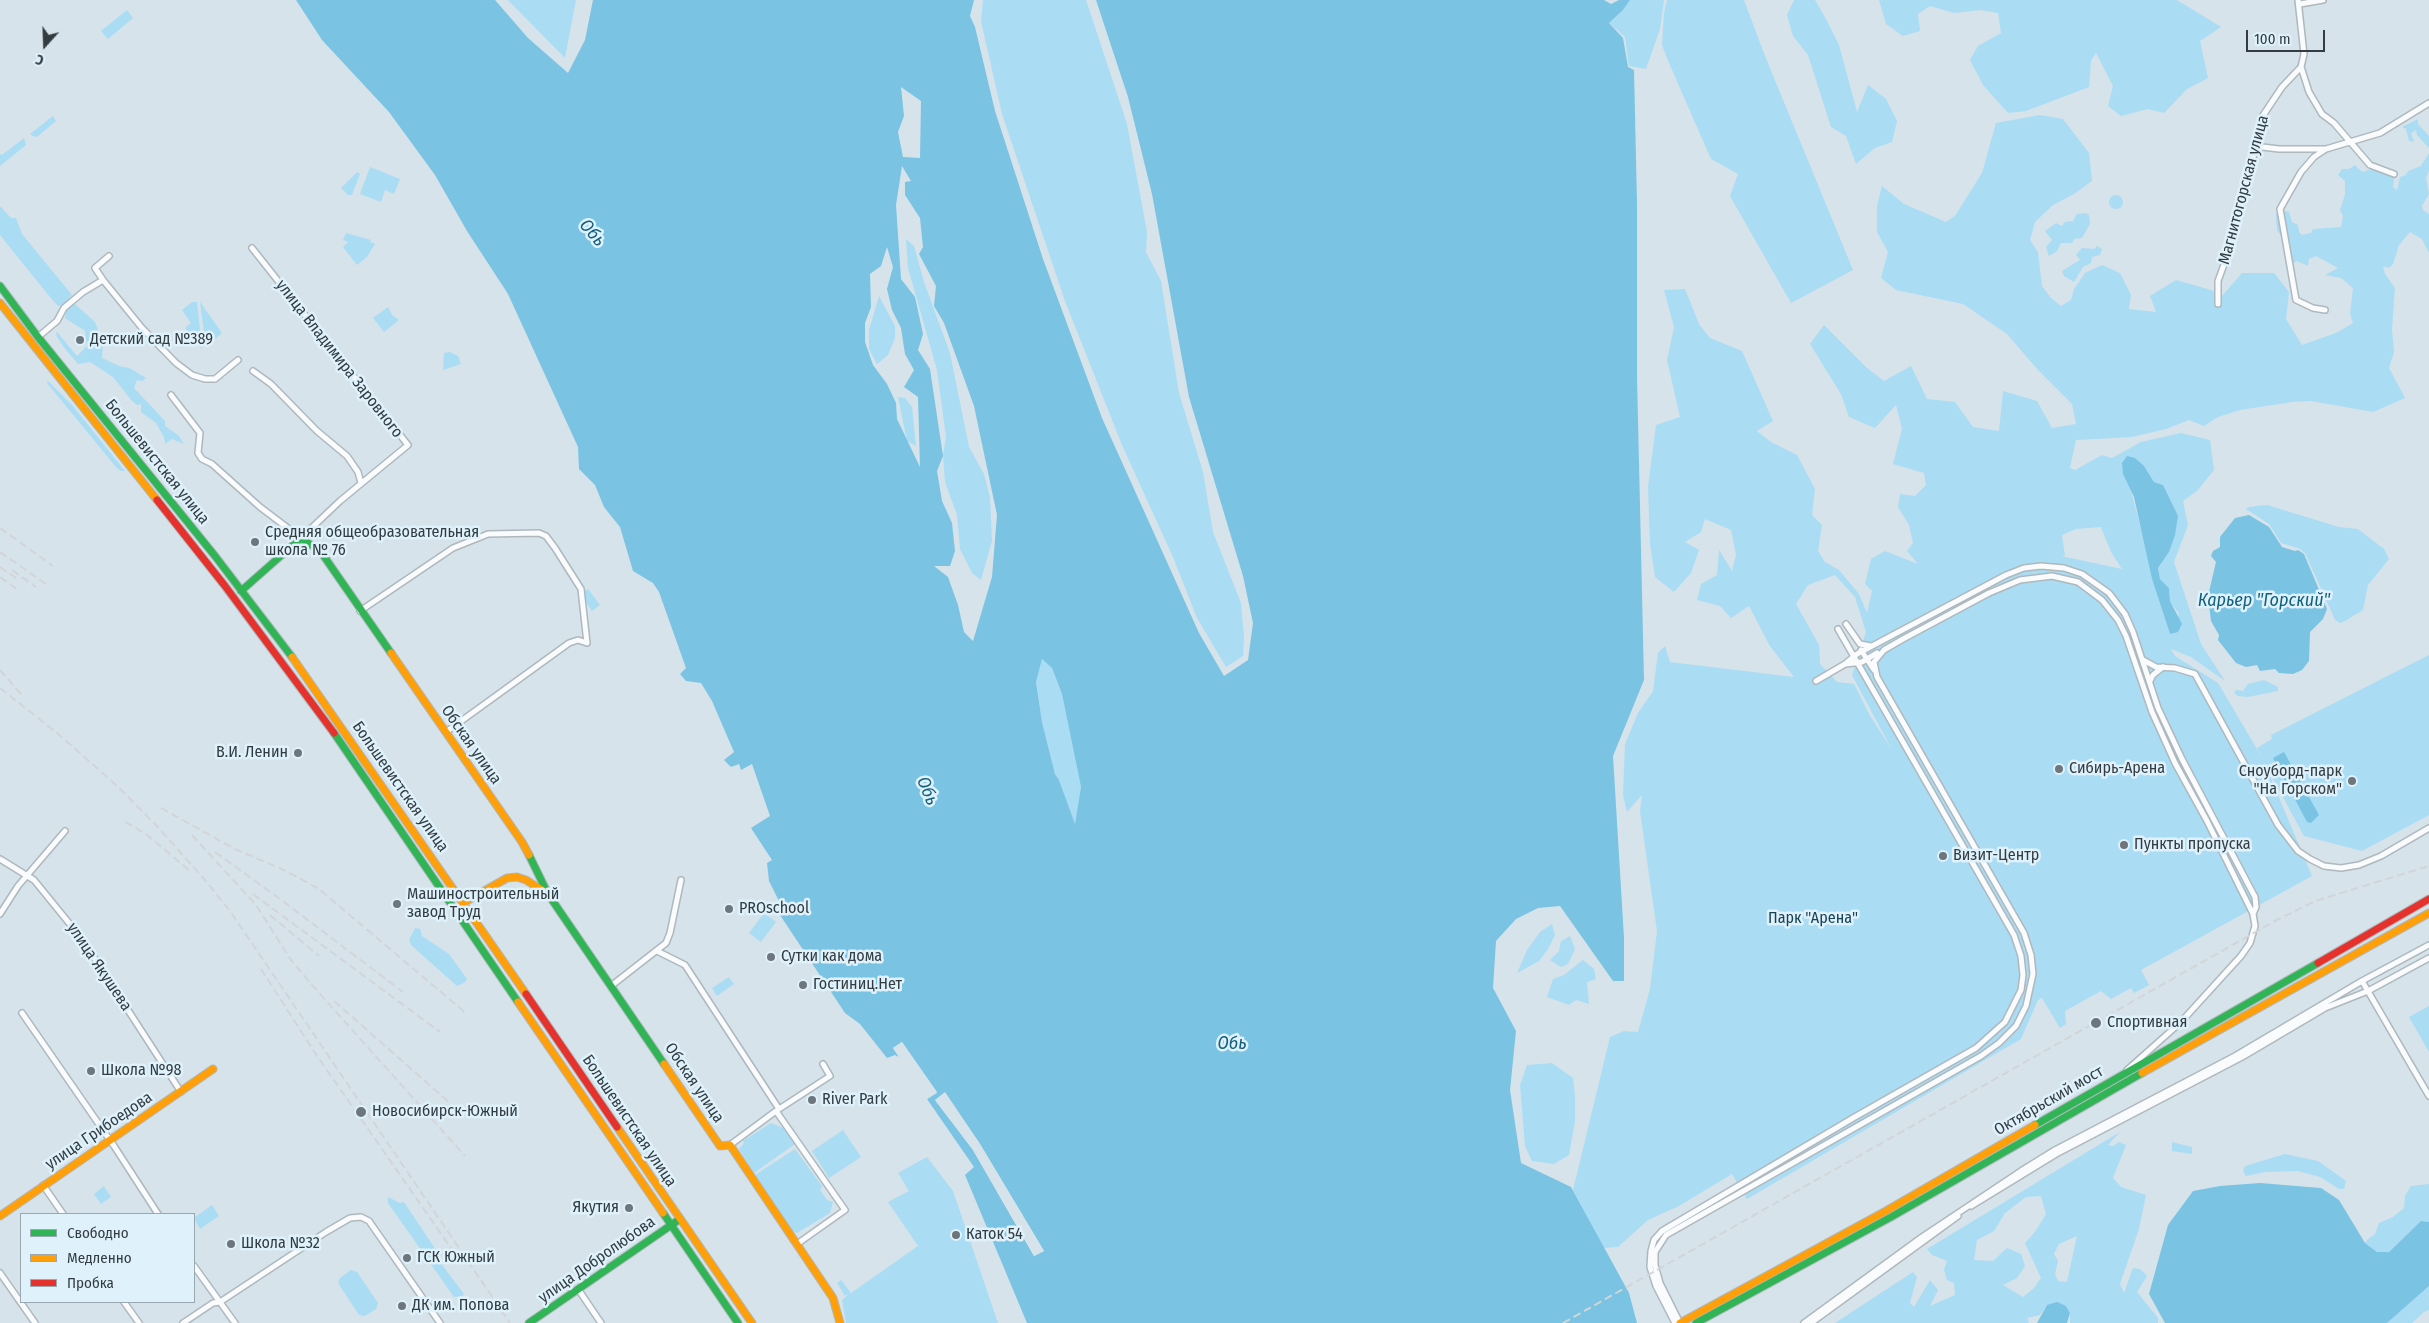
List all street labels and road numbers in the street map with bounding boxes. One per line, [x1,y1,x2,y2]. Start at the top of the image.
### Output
street label: Магнитогорская улица [2215,113,2273,267]
street label: улица Владимира Заровного [271,276,407,442]
street label: Большевистская улица [101,396,213,528]
street label: Обская улица [437,702,505,788]
street label: Большевистская улица [348,718,452,856]
street label: улица Якушева [62,919,136,1015]
street label: Обская улица [660,1039,728,1127]
street label: Большевистская улица [578,1051,680,1191]
street label: Октябрьский мост [1991,1062,2107,1140]
street label: улица Грибоедова [42,1088,156,1174]
street label: улица Добролюбова [535,1212,659,1308]

